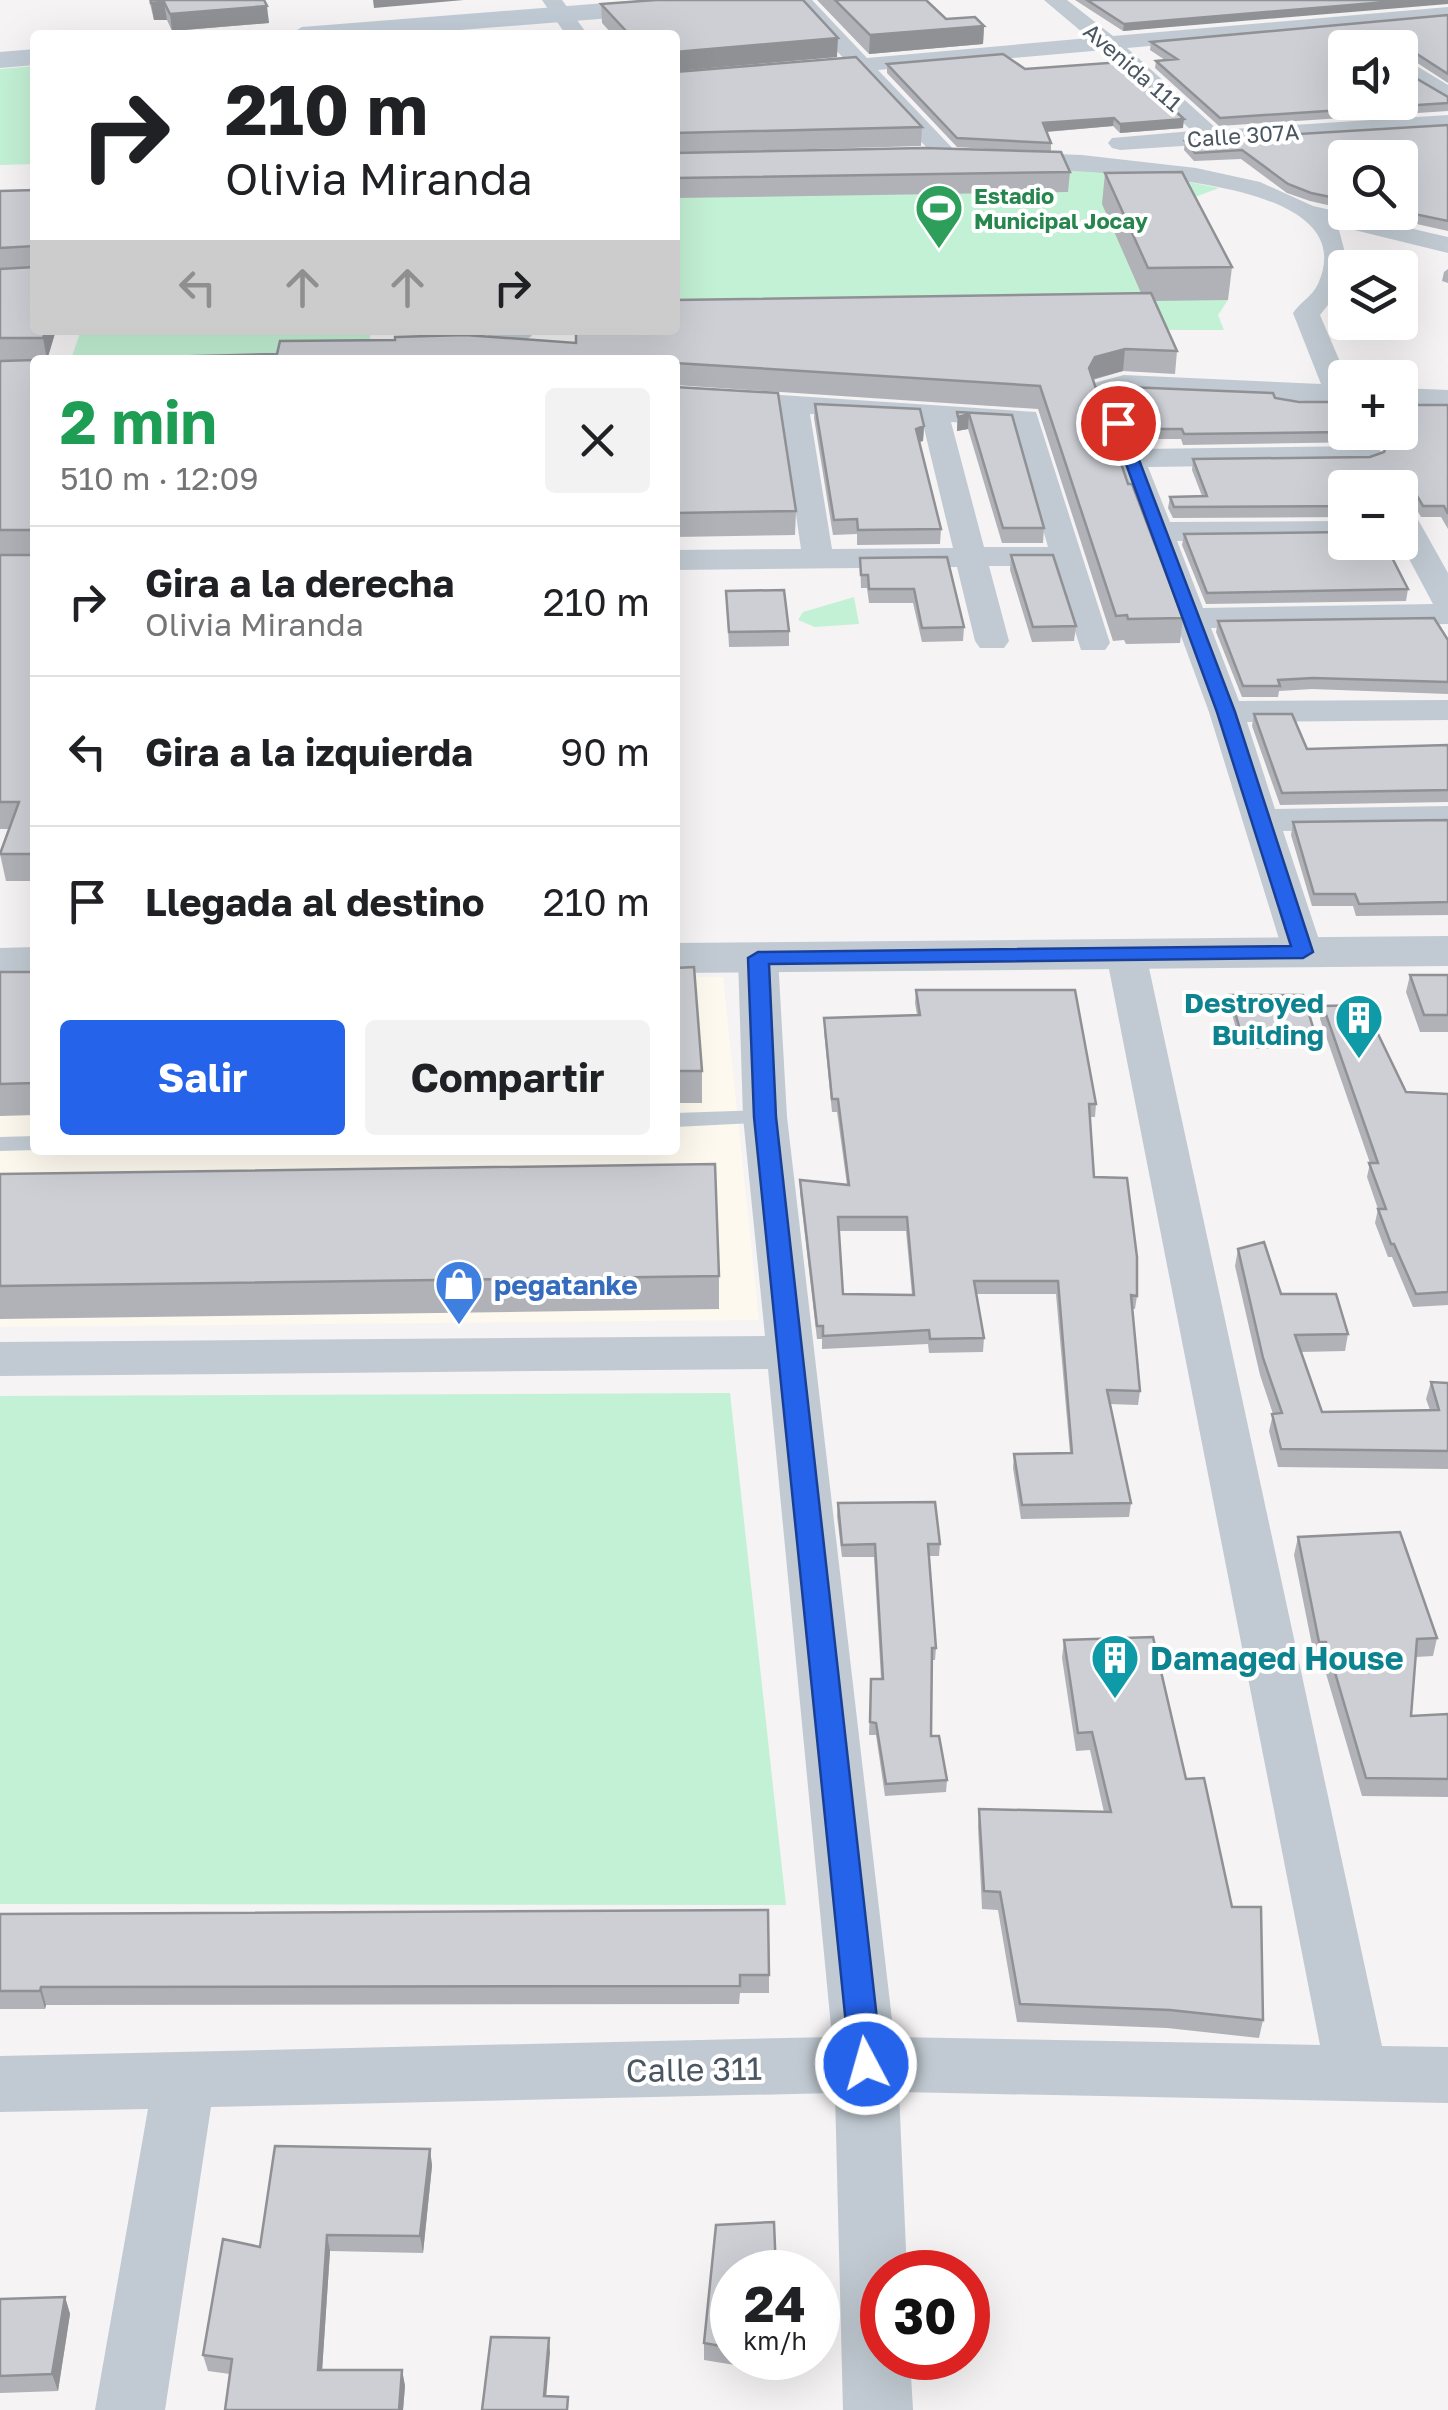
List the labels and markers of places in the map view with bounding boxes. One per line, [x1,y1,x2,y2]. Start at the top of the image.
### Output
sports icon: Estadio Municipal Jocay [913,182,965,250]
place label: Estadio Municipal Jocay [974,182,1148,234]
pin [1076,381,1161,466]
place label: Destroyed Building [1184,986,1324,1051]
building icon: Destroyed Building [1333,992,1385,1060]
shop icon: pegatanke [433,1258,485,1326]
place label: pegatanke [494,1268,638,1301]
building icon: Damaged House [1089,1632,1141,1700]
place label: Damaged House [1150,1639,1404,1677]

